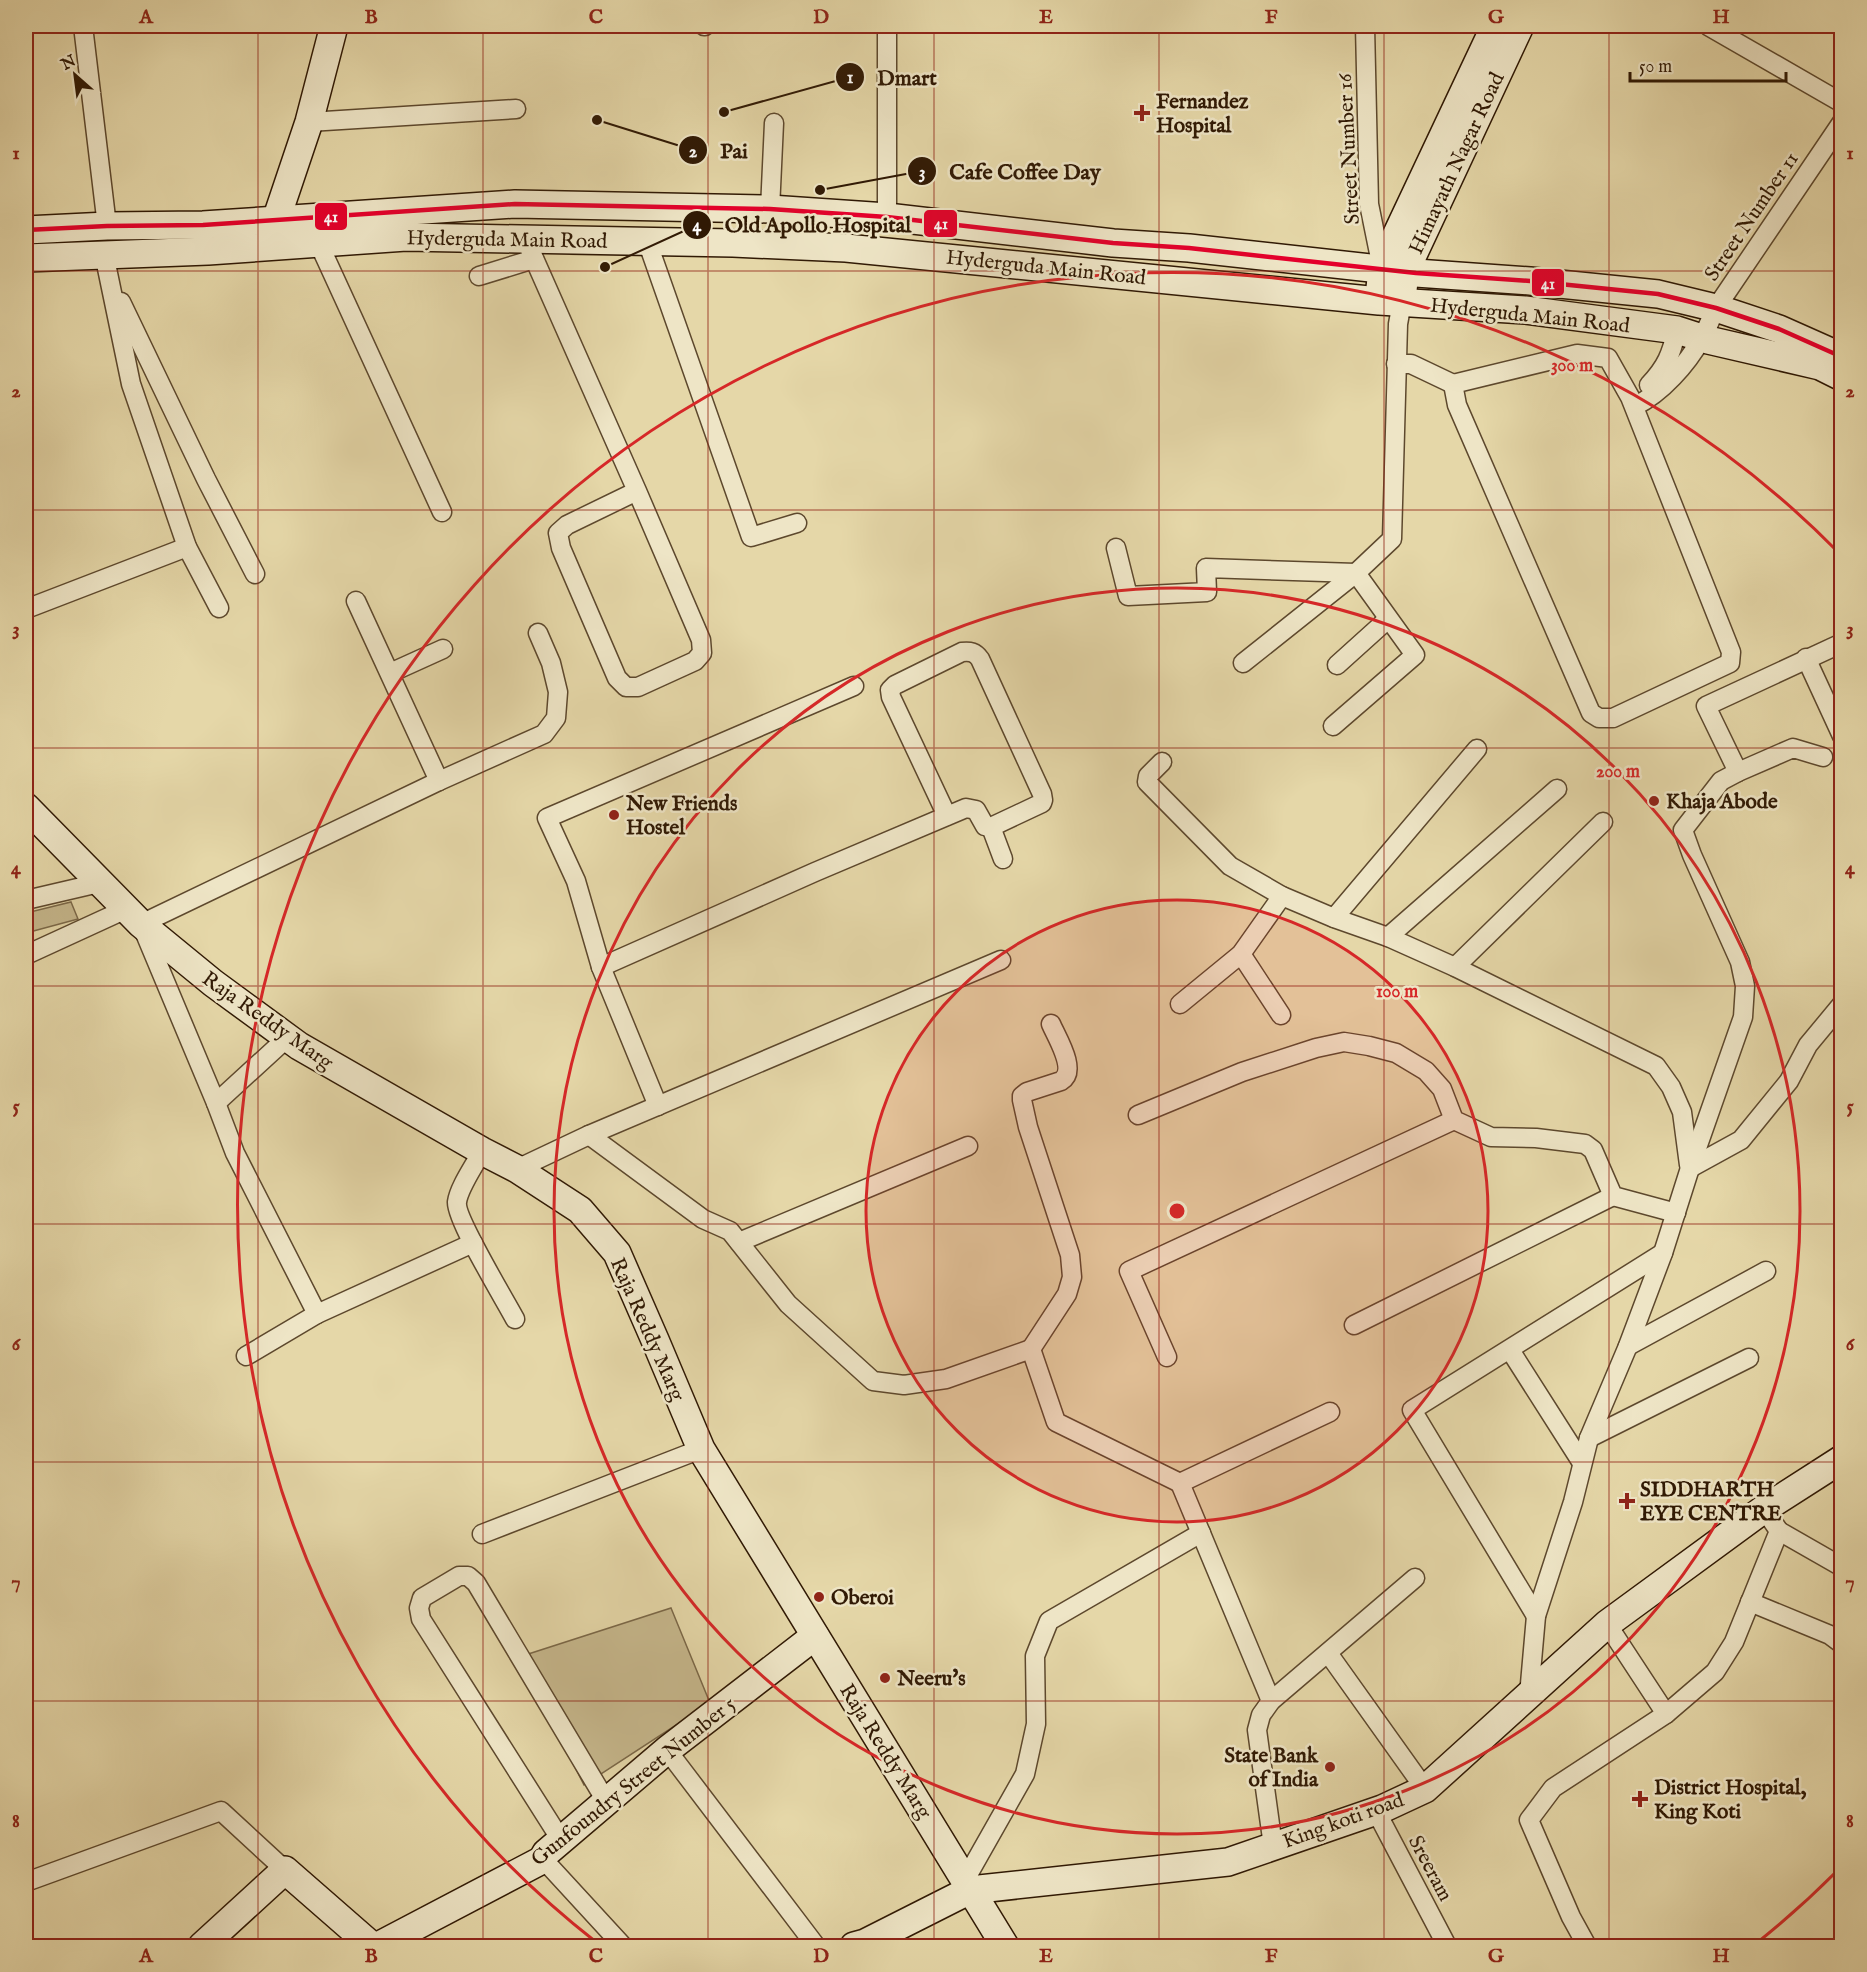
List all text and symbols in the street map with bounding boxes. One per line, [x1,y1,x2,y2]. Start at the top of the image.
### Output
text: A [138,5,154,30]
text: B [364,5,378,30]
text: C [589,5,603,30]
text: D [813,5,829,30]
text: E [1039,5,1053,30]
text: F [1265,5,1278,30]
text: G [1488,5,1505,30]
text: H [1712,5,1730,30]
north arrow [45,45,105,105]
scale bar [1630,45,1786,83]
text: N [57,51,80,76]
text: 50 m [1639,56,1672,79]
callout: Dmart [835,57,949,97]
text: Dmart [877,65,937,93]
text: 1 [847,67,854,90]
street label: Himayath Nagar Road [1403,68,1512,259]
street label: Street Number 16 [1332,72,1367,225]
place label: Fernandez Hospital [1156,89,1249,140]
marker: Fernandez Hospital [1133,104,1151,122]
callout: Pai [678,130,760,170]
text: Pai [720,138,748,166]
text: 1 [12,141,20,166]
text: 2 [689,141,698,164]
text: 1 [1846,141,1854,166]
street label: Street Number 11 [1699,147,1805,287]
callout: Cafe Coffee Day [907,151,1112,191]
text: Cafe Coffee Day [949,159,1102,187]
text: 3 [919,162,925,185]
line badge: 41 [314,202,348,231]
callout: Old Apollo Hospital [682,205,923,245]
text: 41 [324,208,338,228]
line badge: 41 [923,209,958,238]
text: Old Apollo Hospital [725,212,912,240]
text: 4 [693,215,703,238]
text: 41 [934,215,948,235]
street label: Hyderguda Main Road [406,225,608,256]
street label: Hyderguda Main Road [945,245,1148,293]
line badge: 41 [1531,268,1565,297]
text: 41 [1541,275,1555,295]
street label: Hyderguda Main Road [1429,293,1632,341]
text: 300 m [1551,355,1593,378]
text: 2 [11,379,21,404]
text: 2 [1845,379,1855,404]
text: 3 [12,617,20,642]
text: 3 [1846,617,1854,642]
text: 200 m [1596,761,1640,784]
place label: Khaja Abode [1666,789,1778,816]
place label: New Friends Hostel [625,791,737,842]
marker: Khaja Abode [1647,794,1661,808]
marker: New Friends Hostel [607,808,621,822]
text: 4 [11,856,22,881]
text: 4 [1845,856,1856,881]
street label: Raja Reddy Marg [196,966,339,1077]
text: 100 m [1376,981,1418,1004]
text: 5 [12,1094,20,1119]
text: 5 [1846,1094,1854,1119]
centre of rings [1167,1201,1187,1221]
street label: Raja Reddy Marg [603,1254,691,1406]
text: 6 [12,1332,22,1357]
text: 6 [1846,1332,1856,1357]
place label: SIDDHARTH EYE CENTRE [1640,1477,1782,1528]
marker: SIDDHARTH EYE CENTRE [1618,1492,1636,1510]
text: 7 [11,1570,21,1595]
text: 7 [1845,1570,1855,1595]
place label: Oberoi [831,1585,894,1612]
marker: Oberoi [812,1590,826,1604]
place label: Neeru's [896,1666,966,1693]
marker: Neeru's [878,1671,892,1685]
street label: Raja Reddy Marg [832,1679,937,1825]
street label: Gunfoundry Street Number 5 [526,1691,742,1873]
place label: State Bank of India [1224,1743,1319,1794]
marker: State Bank of India [1323,1760,1337,1774]
place label: District Hospital, King Koti [1654,1775,1807,1826]
street label: King koti road [1279,1787,1409,1856]
marker: District Hospital, King Koti [1631,1790,1649,1808]
text: 8 [12,1809,20,1834]
text: 8 [1846,1809,1854,1834]
street label: Sreeram [1401,1831,1458,1906]
text: A [138,1944,154,1969]
text: B [364,1944,378,1969]
text: C [589,1944,603,1969]
text: D [813,1944,829,1969]
text: E [1039,1944,1053,1969]
text: F [1265,1944,1278,1969]
text: G [1488,1944,1505,1969]
text: H [1712,1944,1730,1969]

